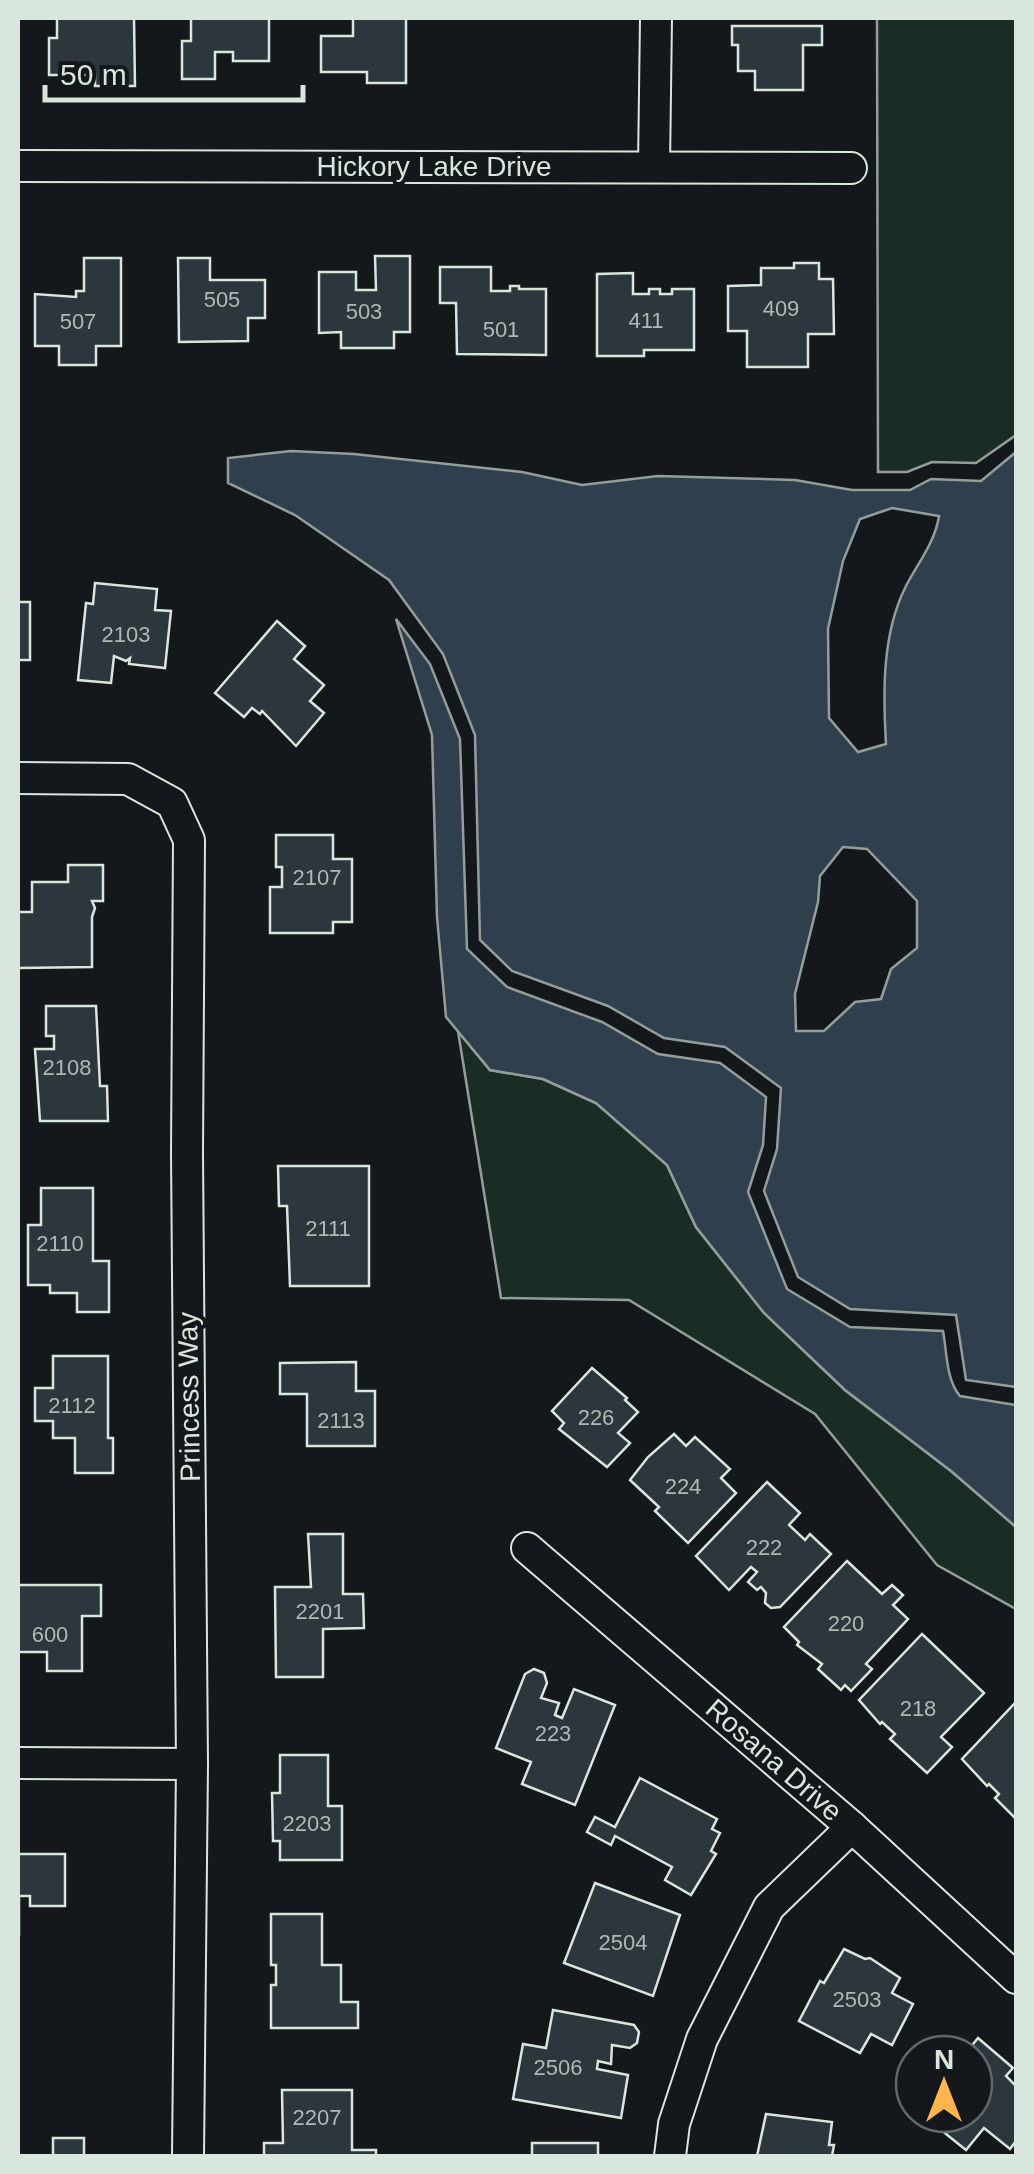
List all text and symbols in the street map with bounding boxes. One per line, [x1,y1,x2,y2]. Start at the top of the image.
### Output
scale bar [45,40,302,102]
text: 50 m [60,58,127,91]
street label: Hickory Lake Drive [317,151,551,182]
house number: 505 [204,287,240,312]
house number: 409 [763,296,799,321]
house number: 503 [346,299,382,324]
house number: 411 [628,308,664,333]
house number: 507 [60,309,96,334]
house number: 501 [483,317,519,342]
house number: 2103 [102,622,150,647]
house number: 2107 [293,865,341,890]
house number: 2108 [43,1055,91,1080]
house number: 2111 [305,1216,351,1241]
house number: 2110 [36,1231,84,1256]
street label: Princess Way [172,1312,206,1482]
house number: 2112 [48,1393,96,1418]
house number: 226 [578,1405,614,1430]
house number: 2113 [317,1408,365,1433]
house number: 224 [665,1474,701,1499]
house number: 222 [746,1535,782,1560]
house number: 2201 [296,1599,344,1624]
house number: 220 [828,1611,864,1636]
house number: 600 [32,1622,68,1647]
street label: Rosana Drive [700,1693,848,1827]
house number: 218 [900,1696,936,1721]
house number: 223 [535,1721,571,1746]
house number: 2203 [283,1811,331,1836]
house number: 2504 [599,1930,647,1955]
house number: 2503 [833,1987,881,2012]
north arrow [894,2034,994,2134]
text: N [934,2044,954,2075]
house number: 2506 [534,2055,582,2080]
house number: 2207 [293,2105,341,2130]

